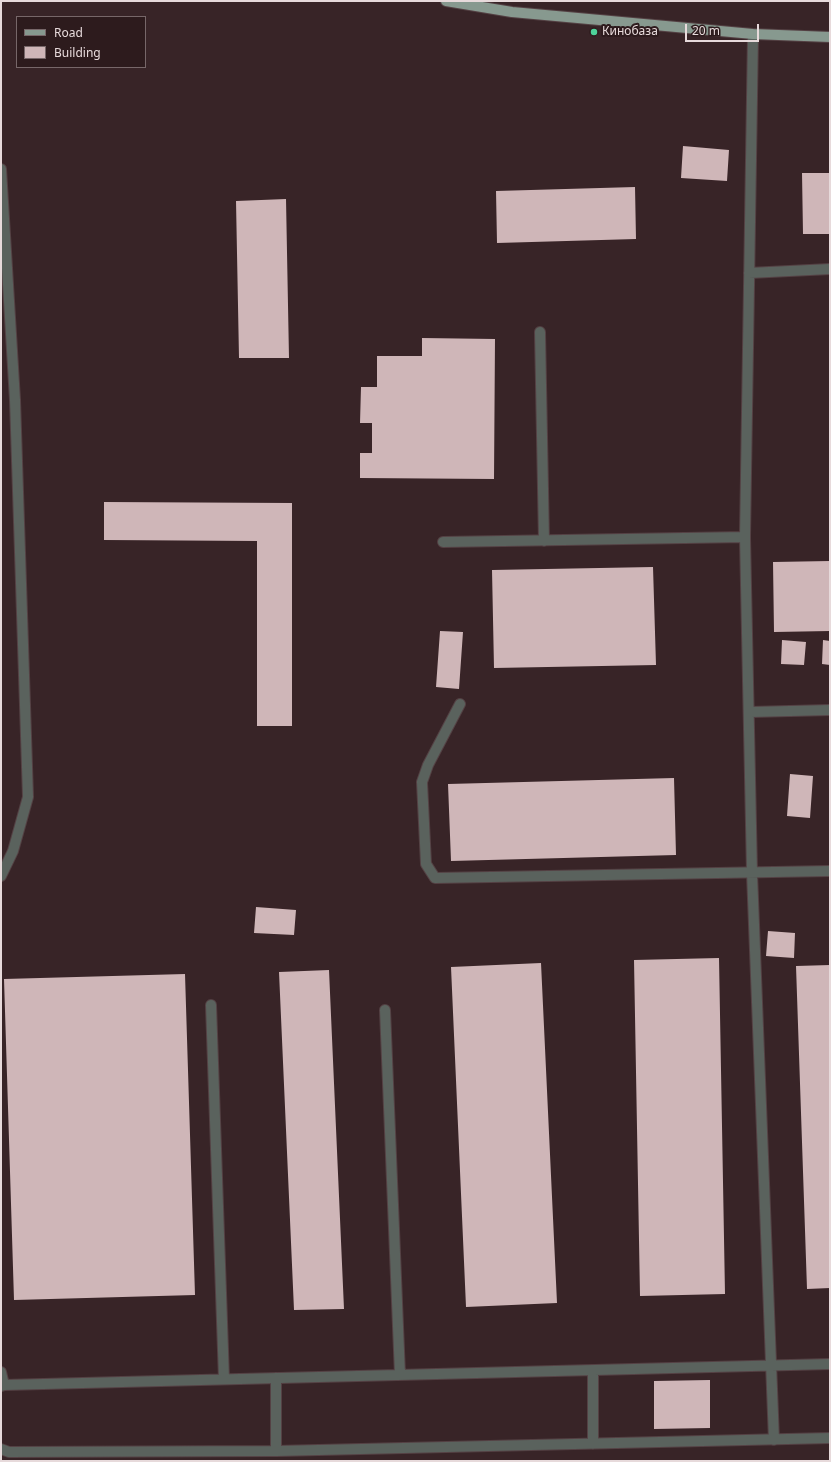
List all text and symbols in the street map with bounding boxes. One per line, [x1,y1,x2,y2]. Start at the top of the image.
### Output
legend [16,16,146,68]
scale bar [687,16,761,42]
text: 20 m [692,22,720,39]
text: Road [54,24,83,41]
place label: Кинобаза [602,25,658,39]
marker: Кинобаза [589,27,599,37]
text: Building [54,44,101,61]

